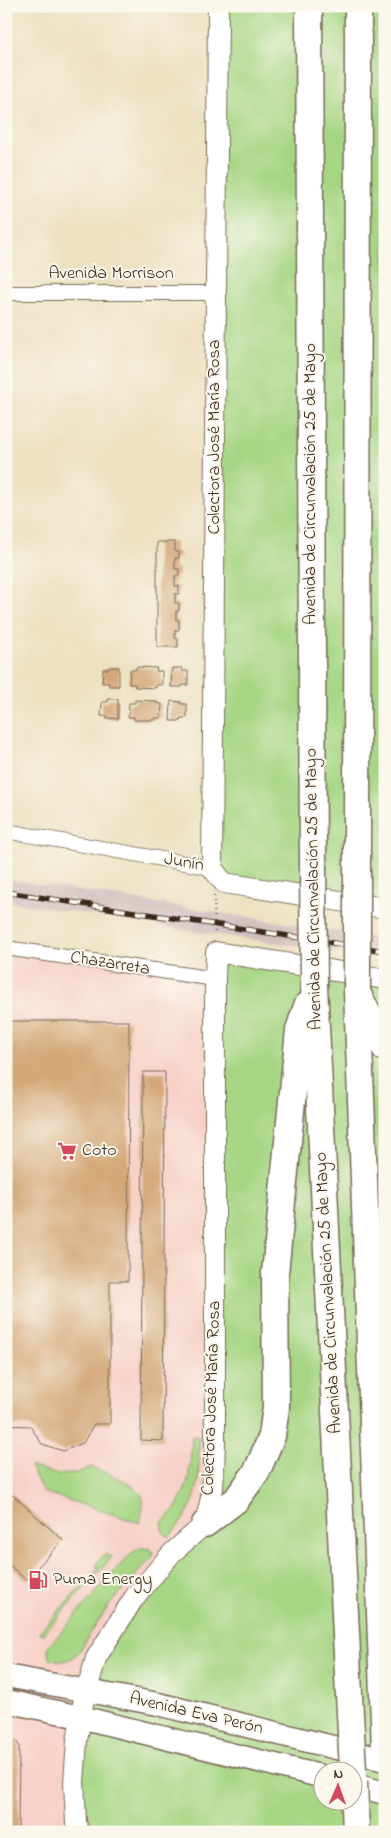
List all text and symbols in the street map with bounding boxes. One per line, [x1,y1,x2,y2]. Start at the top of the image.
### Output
street label: Avenida Morrison [48,261,174,287]
street label: Colectora José María Rosa [202,340,228,534]
street label: Avenida de Circunvalación 25 de Mayo [298,343,324,625]
street label: Avenida de Circunvalación 25 de Mayo [299,748,329,1030]
street label: Junín [162,847,206,879]
street label: Chazarreta [68,945,152,983]
place label: Coto [82,1138,117,1164]
supermarket icon: Coto [56,1140,78,1162]
street label: Avenida de Circunvalación 25 de Mayo [309,1152,349,1434]
street label: Colectora José María Rosa [196,1300,228,1496]
place label: Puma Energy [53,1567,152,1594]
fuel station icon: Puma Energy [27,1569,49,1591]
street label: Avenida Eva Perón [127,1686,265,1742]
north arrow [314,1760,364,1810]
text: N [333,1764,343,1785]

